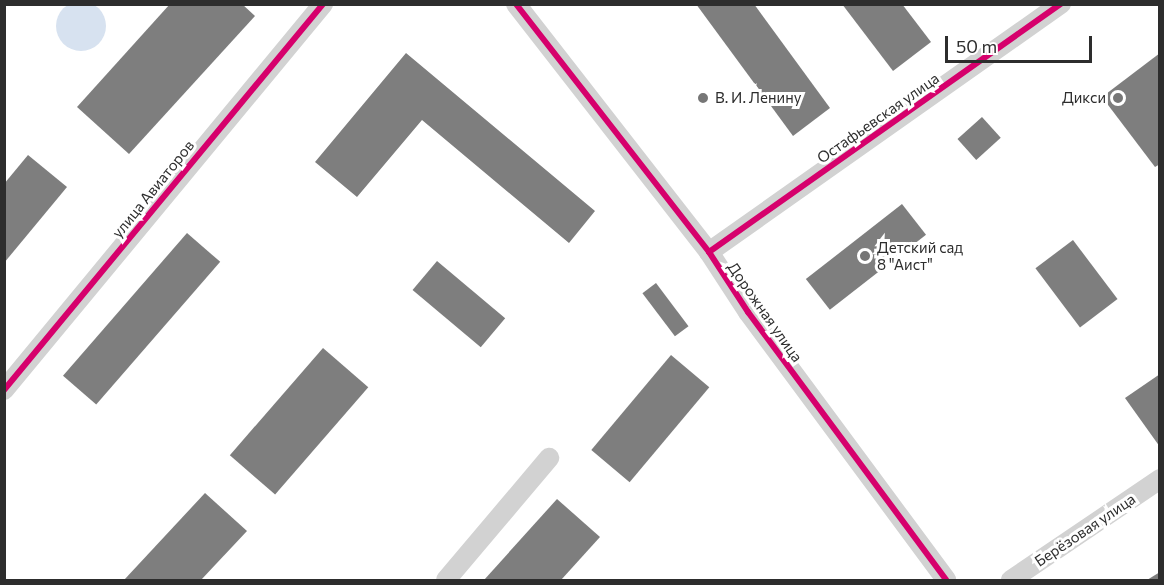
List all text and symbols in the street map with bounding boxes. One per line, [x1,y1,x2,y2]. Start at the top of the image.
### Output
scale bar [948,24,1095,62]
text: 50 m [956,35,997,57]
street label: Остафьевская улица [813,69,943,167]
place label: В. И. Ленину [715,89,801,107]
place label: Дикси [1062,89,1106,107]
marker: В. И. Ленину [696,91,710,105]
marker: Дикси [1111,91,1125,105]
street label: улица Авиаторов [108,137,198,241]
place label: Детский сад 8 "Аист" [877,238,963,273]
marker: Детский сад 8 "Аист" [858,249,872,263]
street label: Дорожная улица [724,258,806,366]
street label: Берёзовая улица [1031,490,1139,570]

